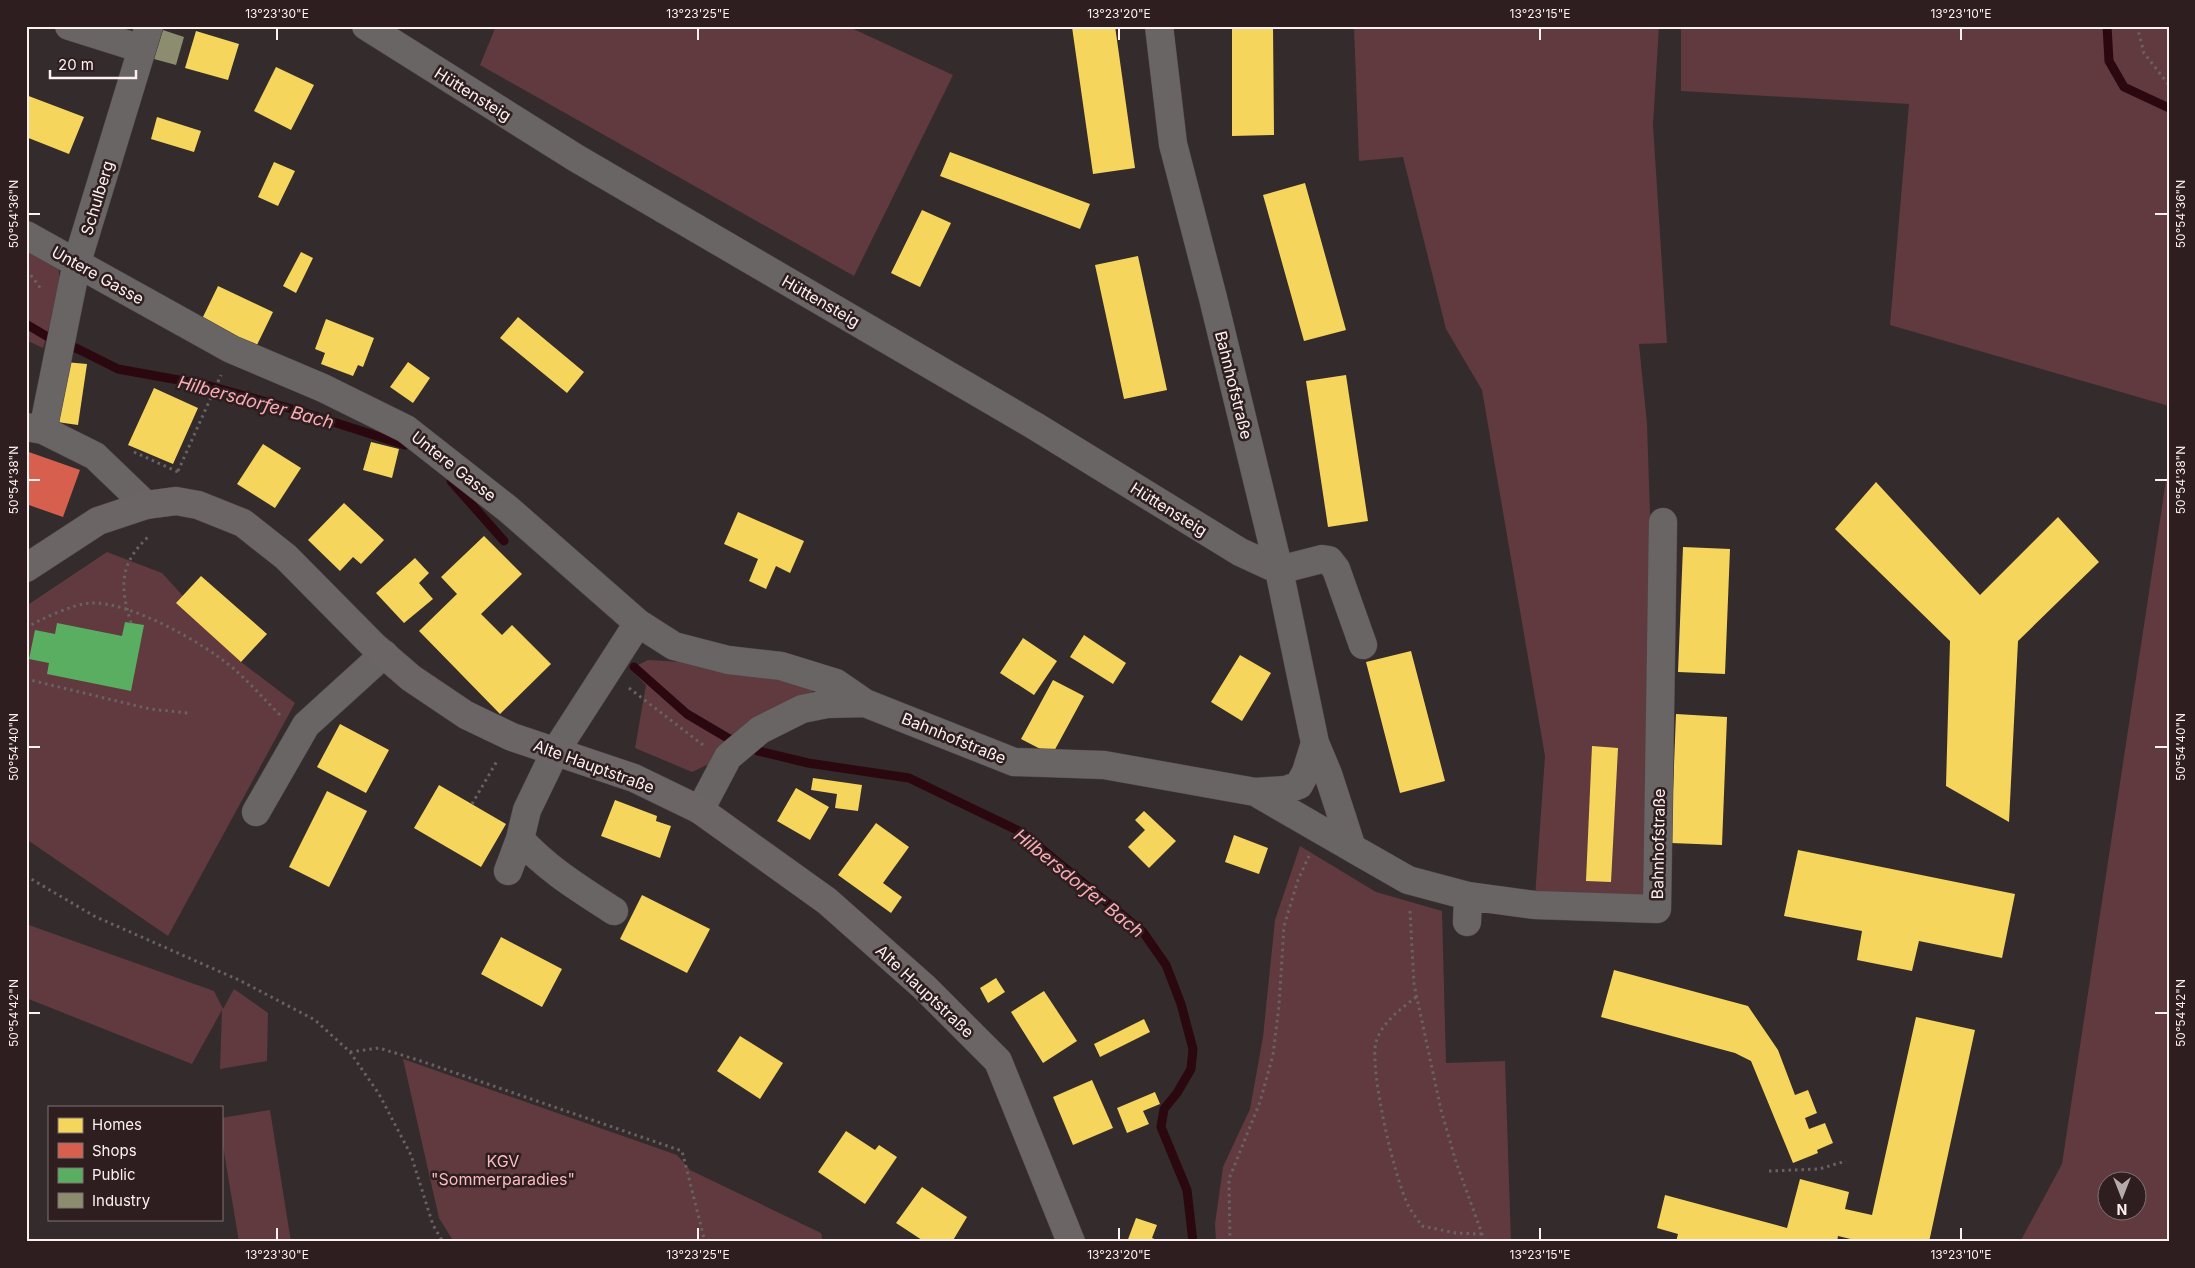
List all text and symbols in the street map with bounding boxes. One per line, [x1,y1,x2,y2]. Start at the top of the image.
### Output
text: 13°23'30"E [245,6,309,21]
text: 13°23'25"E [666,6,730,21]
text: 13°23'20"E [1087,6,1151,21]
text: 13°23'15"E [1510,6,1570,21]
text: 13°23'10"E [1930,6,1992,21]
scale bar [50,48,136,80]
text: 20 m [58,55,94,74]
street label: Hüttensteig [431,63,515,125]
street label: Schulberg [76,158,118,238]
text: 50°54'36"N [6,180,21,248]
text: 50°54'36"N [2173,180,2188,248]
street label: Untere Gasse [48,241,148,309]
street label: Hüttensteig [779,271,863,331]
street label: Bahnhofstraße [1211,329,1257,441]
water label: Hilbersdorfer Bach [176,371,336,433]
street label: Untere Gasse [407,427,501,505]
text: 50°54'38"N [6,446,21,514]
text: 50°54'38"N [2173,446,2188,514]
street label: Hüttensteig [1127,478,1211,540]
street label: Bahnhofstraße [899,708,1009,768]
text: 50°54'40"N [6,713,21,781]
text: 50°54'40"N [2173,713,2188,781]
street label: Alte Hauptstraße [531,735,657,797]
street label: Bahnhofstraße [1647,788,1669,900]
water label: Hilbersdorfer Bach [1010,824,1148,942]
street label: Alte Hauptstraße [872,940,978,1042]
text: 50°54'42"N [6,979,21,1047]
text: 50°54'42"N [2173,979,2188,1047]
legend [48,1106,222,1220]
text: Homes [92,1115,142,1134]
text: Shops [92,1141,137,1160]
park label: KGV "Sommerparadies" [431,1151,575,1189]
text: Public [92,1165,135,1184]
north arrow [2098,1170,2148,1220]
text: Industry [92,1191,151,1210]
text: N [2117,1201,2127,1218]
text: 13°23'30"E [245,1247,309,1262]
text: 13°23'25"E [666,1247,730,1262]
text: 13°23'20"E [1087,1247,1151,1262]
text: 13°23'15"E [1510,1247,1570,1262]
text: 13°23'10"E [1930,1247,1992,1262]

